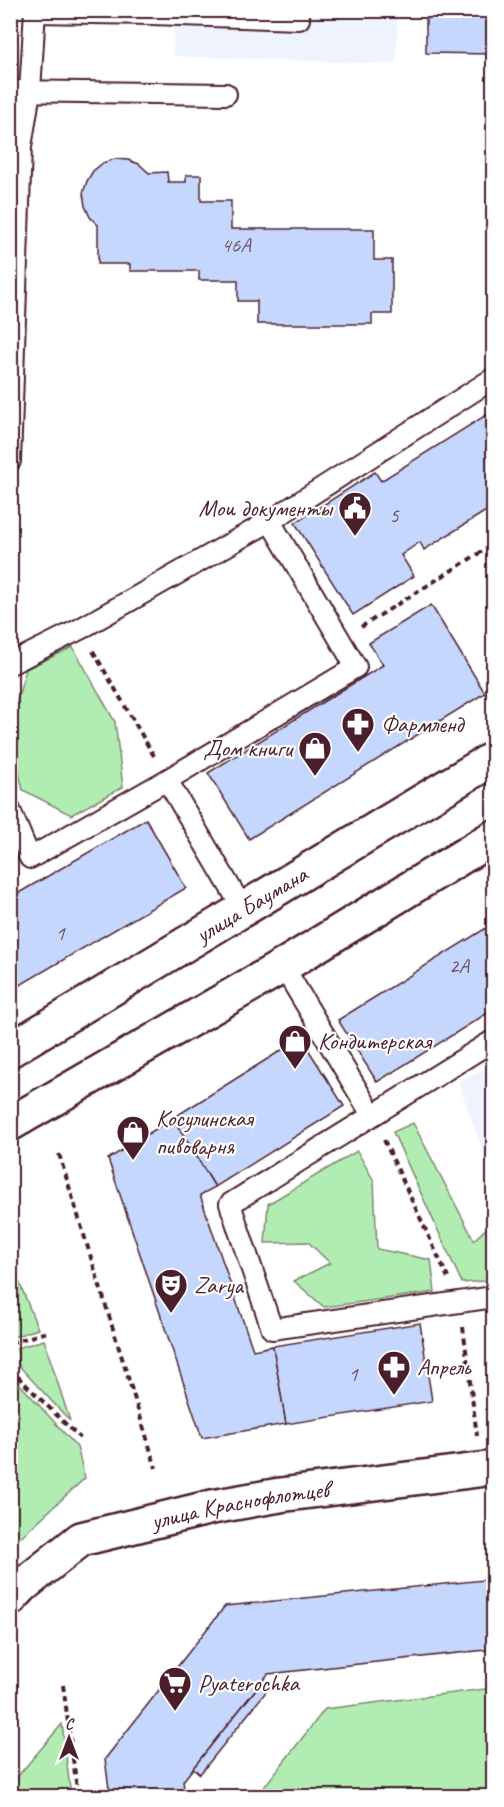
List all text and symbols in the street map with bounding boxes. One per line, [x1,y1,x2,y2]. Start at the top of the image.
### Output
house number: 46А [221,232,252,258]
public building icon: Мои документы [337,490,373,537]
place label: Мои документы [199,493,334,523]
house number: 5 [389,502,400,528]
pharmacy icon: Фармленд [340,706,376,753]
place label: Фармленд [381,709,466,739]
shop icon: Дом книги [297,730,333,777]
place label: Дом книги [203,733,294,763]
street label: улица Баумана [188,858,314,951]
house number: 1 [55,920,66,946]
house number: 2А [449,953,470,979]
shop icon: Кондитерская [277,1023,313,1070]
place label: Кондитерская [318,1026,432,1056]
place label: Косулинская пивоварня [156,1103,254,1161]
shop icon: Косулинская пивоварня [115,1114,151,1161]
theatre icon: Zarya [153,1267,189,1314]
place label: Zarya [194,1270,244,1300]
pharmacy icon: Апрель [376,1349,412,1396]
place label: Апрель [417,1352,472,1382]
house number: 1 [348,1361,359,1387]
street label: улица Краснофлотцев [146,1473,336,1537]
supermarket icon: Pyaterochka [157,1665,193,1712]
place label: Pyaterochka [198,1668,301,1698]
north arrow [39,1708,99,1768]
text: С [65,1714,75,1734]

